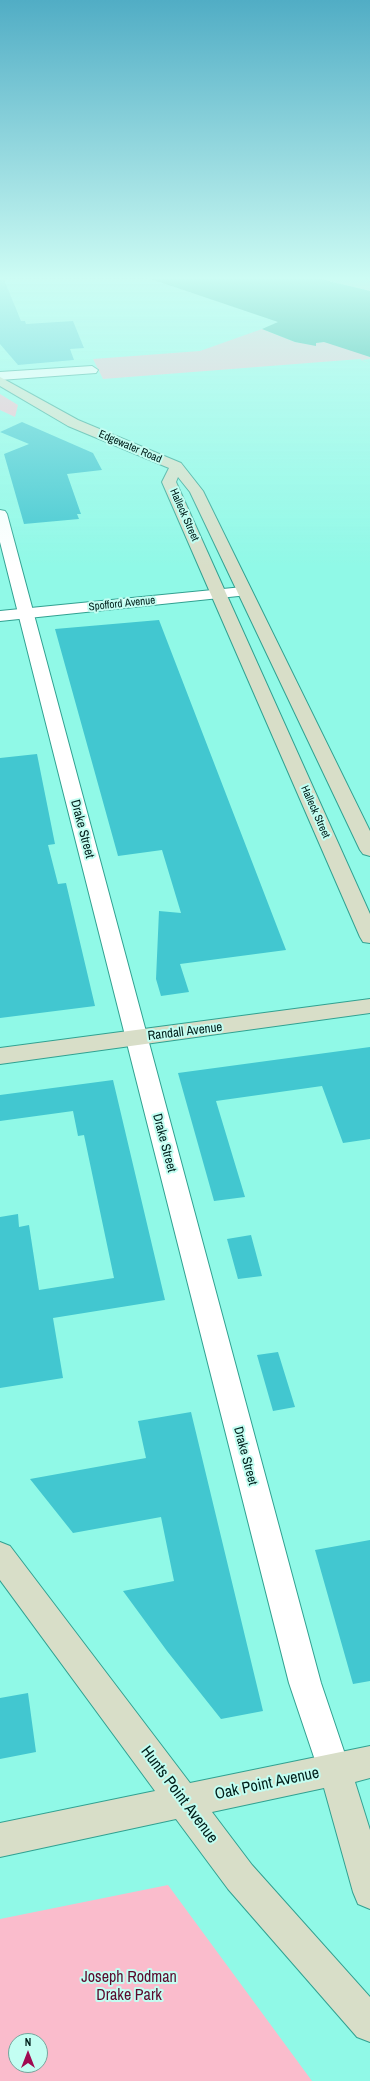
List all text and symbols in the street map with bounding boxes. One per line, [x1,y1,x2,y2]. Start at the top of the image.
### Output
street label: Edgewater Road [96,428,164,466]
street label: Halleck Street [167,487,201,543]
street label: Spofford Avenue [88,594,156,614]
street label: Halleck Street [298,784,332,840]
street label: Drake Street [67,798,97,860]
street label: Randall Avenue [147,1020,223,1044]
street label: Drake Street [149,1112,179,1174]
street label: Drake Street [230,1425,260,1487]
street label: Hunts Point Avenue [136,1743,222,1847]
street label: Oak Point Avenue [213,1764,321,1804]
park label: Joseph Rodman Drake Park [81,1968,177,2006]
north arrow [8,2033,48,2073]
text: N [25,2035,31,2049]

